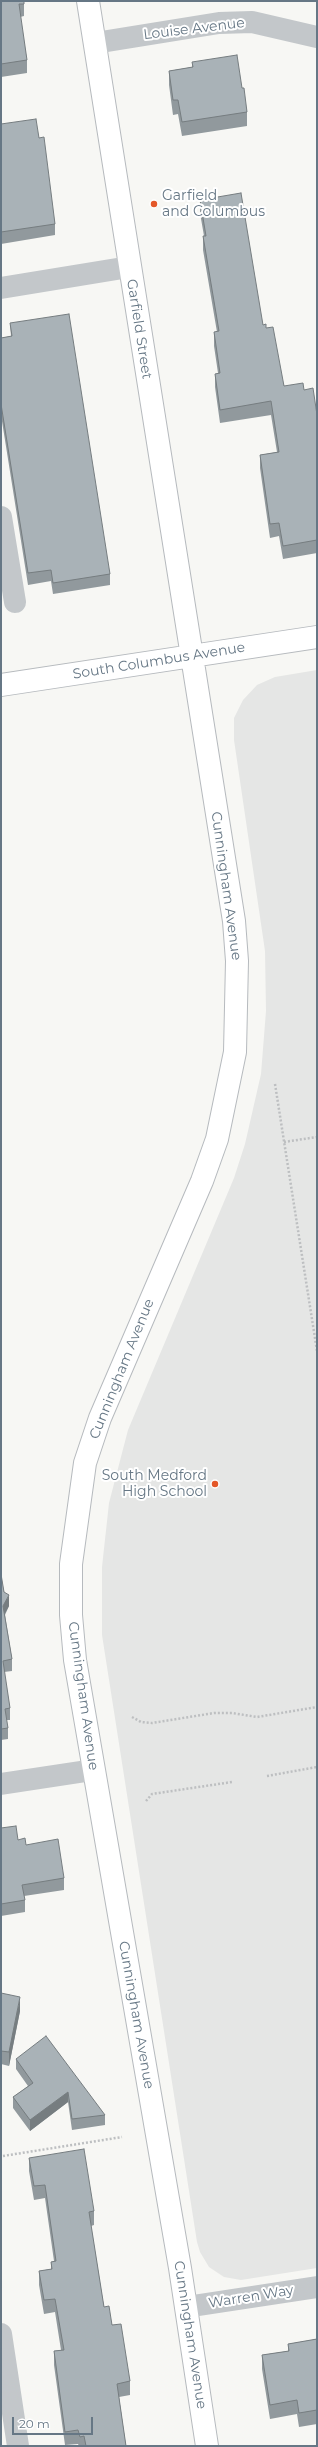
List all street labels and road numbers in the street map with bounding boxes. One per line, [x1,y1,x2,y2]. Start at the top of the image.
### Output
street label: Louise Avenue [142,14,246,44]
street label: Garfield Street [123,278,155,380]
street label: South Columbus Avenue [72,639,246,683]
street label: Cunningham Avenue [207,811,245,961]
street label: Cunningham Avenue [86,1296,158,1442]
street label: Cunningham Avenue [64,1621,102,1771]
street label: Cunningham Avenue [115,1940,157,2090]
street label: Cunningham Avenue [170,2260,210,2410]
street label: Warren Way [207,2282,295,2312]

